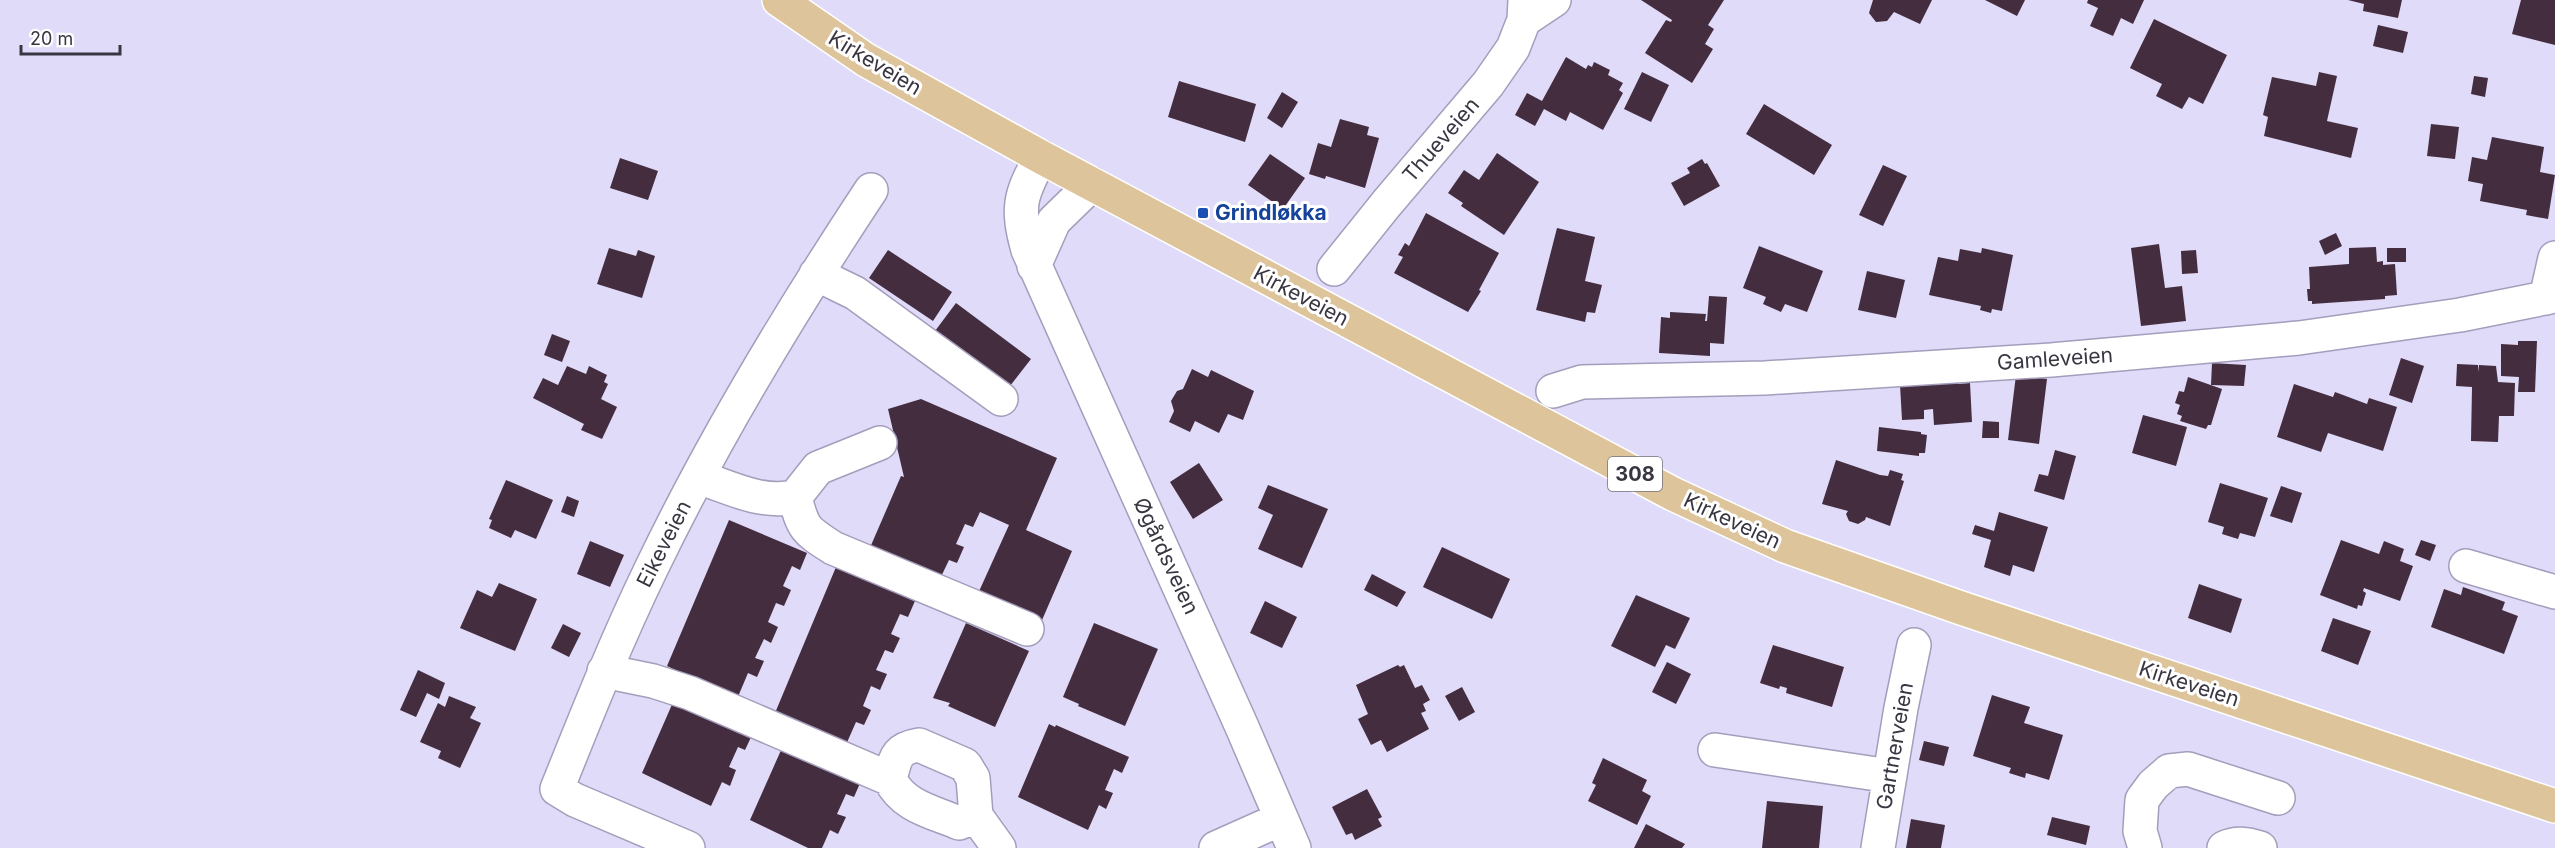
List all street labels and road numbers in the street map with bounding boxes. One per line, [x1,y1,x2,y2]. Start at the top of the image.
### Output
street label: Kirkeveien [824,25,926,100]
street label: Thueveien [1397,92,1484,187]
street label: Kirkeveien [1249,260,1353,331]
street label: Gamleveien [1996,342,2114,375]
road number: 308 [1608,457,1662,491]
street label: Kirkeveien [1680,487,1785,554]
street label: Øgårdsveien [1129,494,1204,618]
street label: Eikeveien [631,496,696,591]
street label: Kirkeveien [2136,656,2242,711]
street label: Gartnerveien [1871,680,1918,812]

